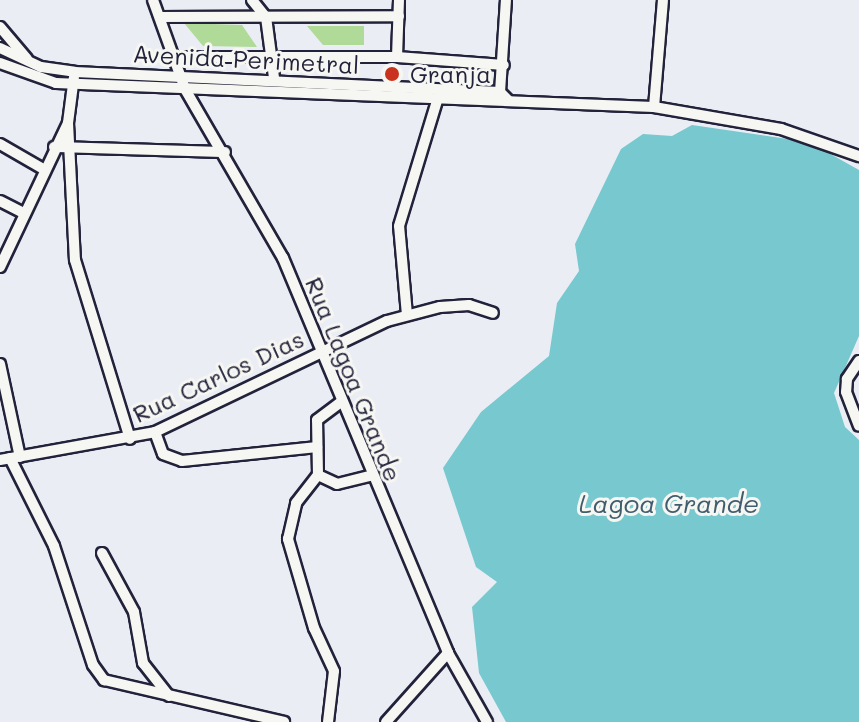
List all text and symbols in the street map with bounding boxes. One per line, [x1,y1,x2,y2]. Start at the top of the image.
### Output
street label: Avenida Perimetral [132,39,360,79]
place label: Granja [410,60,491,88]
marker: Granja [381,63,403,85]
street label: Rua Lagoa Grande [300,273,408,485]
street label: Rua Carlos Dias [128,324,308,428]
water label: Lagoa Grande [579,488,759,520]

